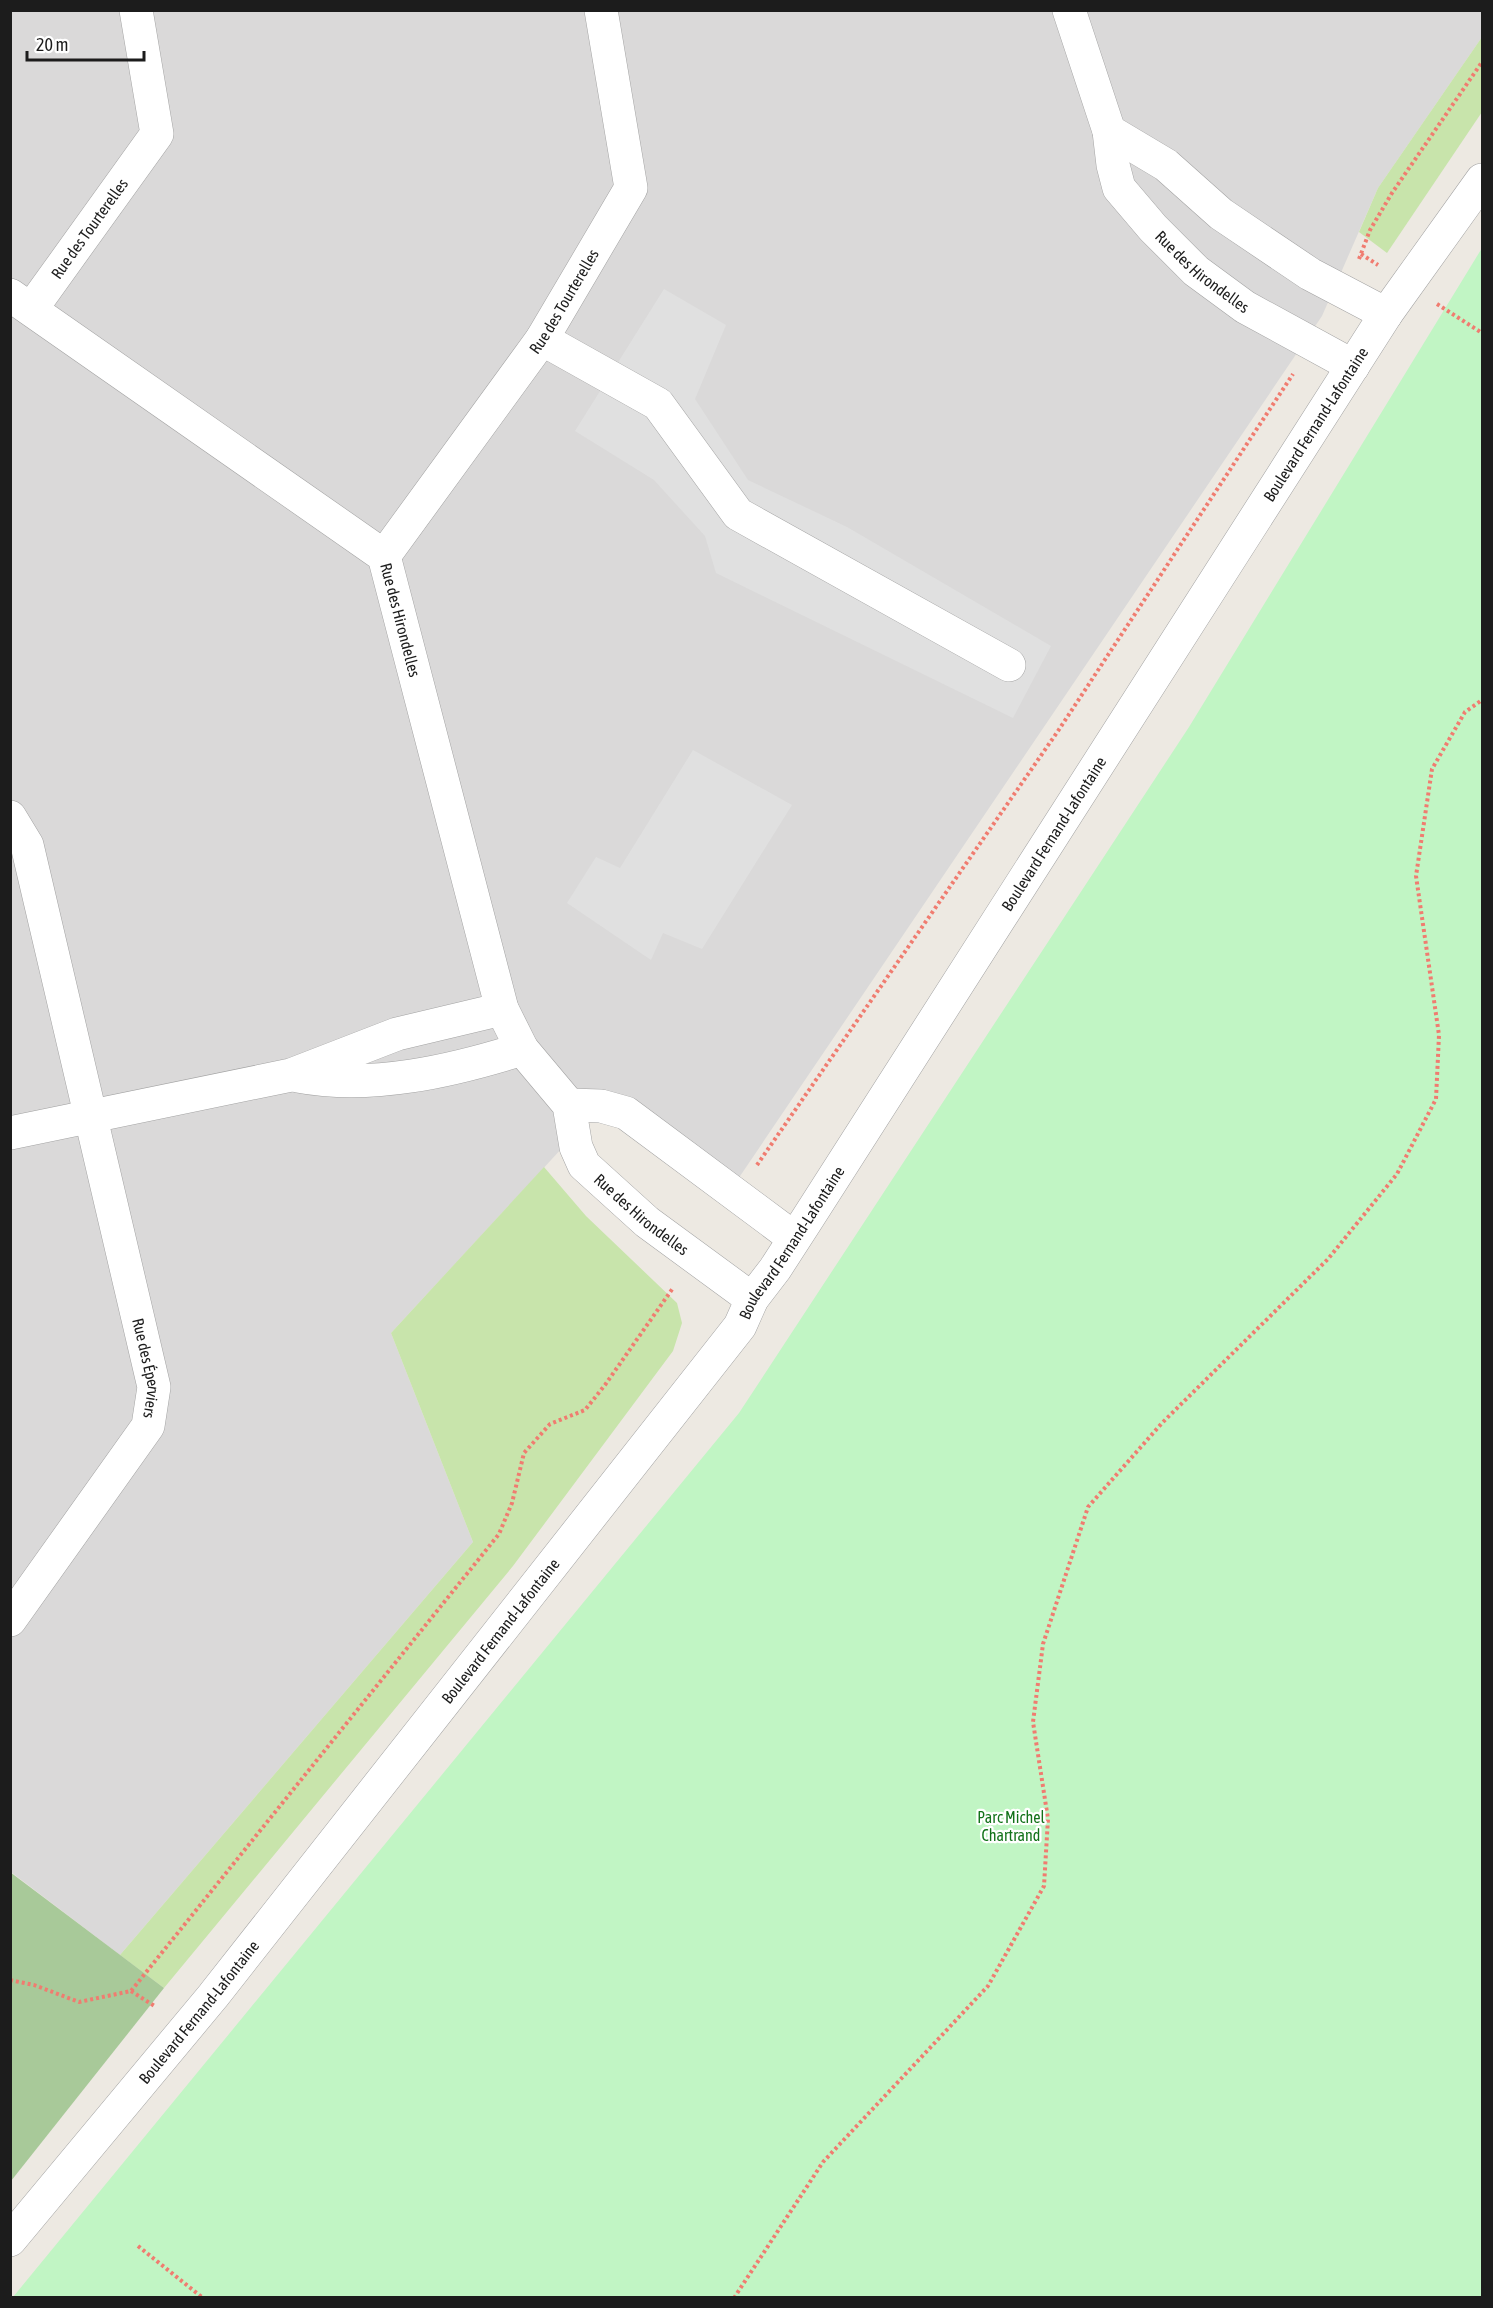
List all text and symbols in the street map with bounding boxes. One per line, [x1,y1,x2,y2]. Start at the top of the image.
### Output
scale bar [27,24,144,62]
text: 20 m [36,34,68,55]
street label: Rue des Tourterelles [47,175,131,282]
street label: Rue des Hirondelles [1152,227,1252,316]
street label: Rue des Tourterelles [525,245,602,357]
street label: Boulevard Fernand-Lafontaine [1260,344,1371,505]
street label: Rue des Hirondelles [377,561,424,679]
street label: Boulevard Fernand-Lafontaine [998,753,1110,914]
street label: Boulevard Fernand-Lafontaine [735,1163,848,1322]
street label: Rue des Hirondelles [591,1170,692,1259]
street label: Rue des Éperviers [129,1316,163,1420]
street label: Boulevard Fernand-Lafontaine [438,1555,563,1707]
park label: Parc Michel Chartrand [977,1808,1045,1844]
street label: Boulevard Fernand-Lafontaine [135,1937,262,2087]

